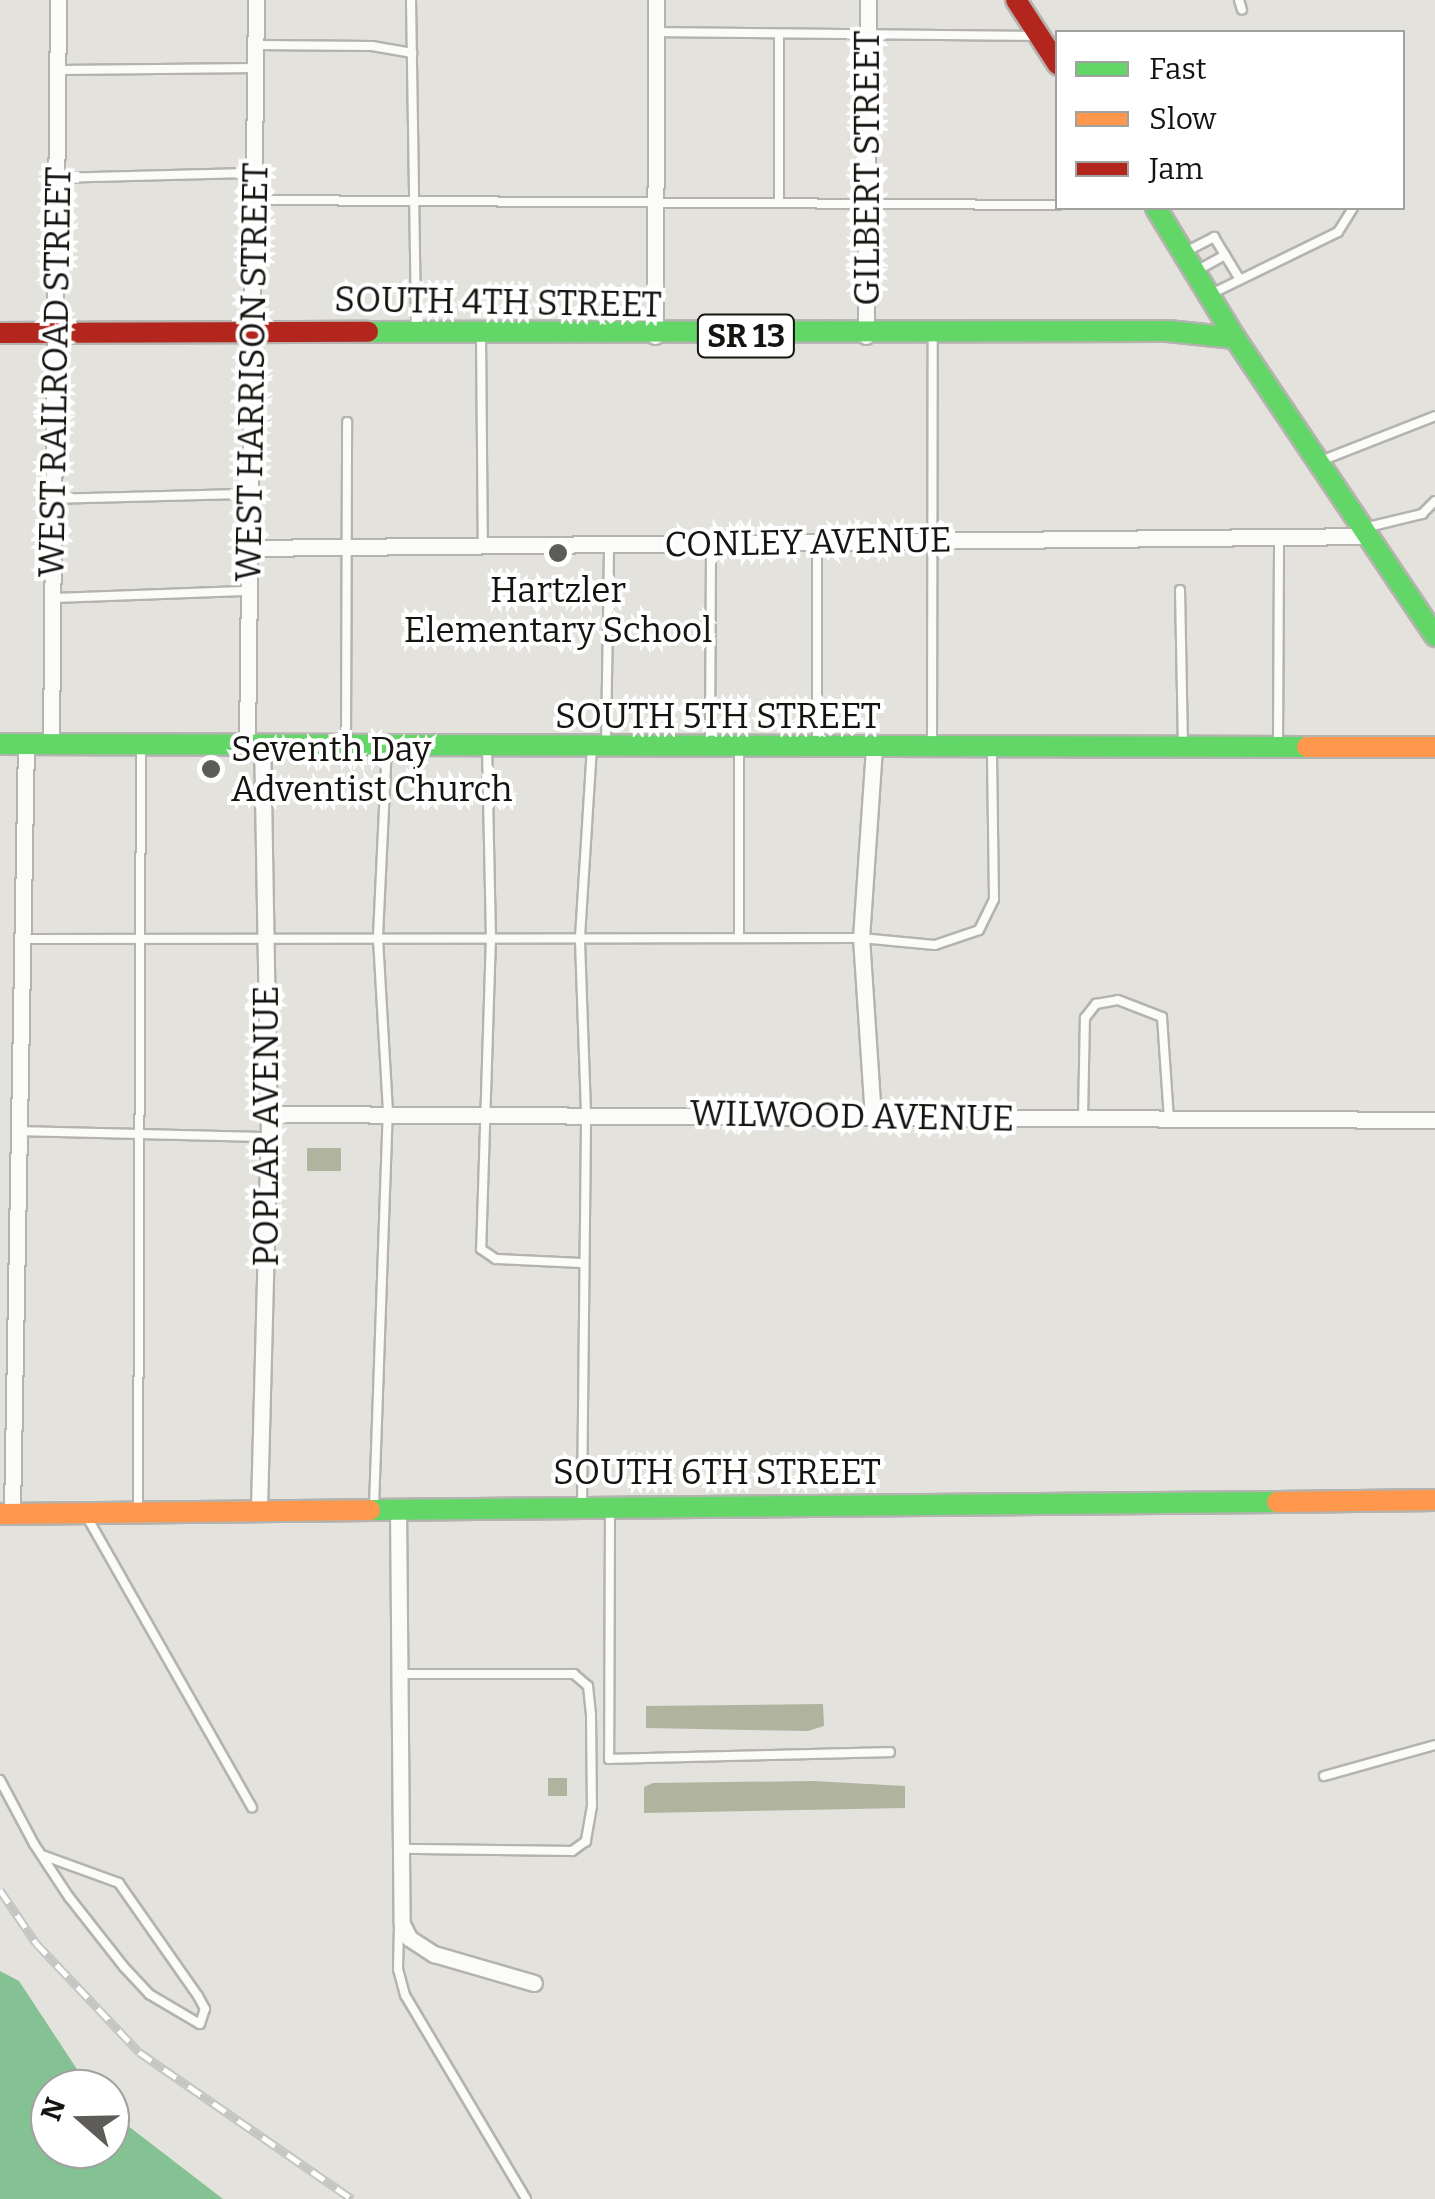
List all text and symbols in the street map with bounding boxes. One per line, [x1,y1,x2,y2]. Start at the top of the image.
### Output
street label: GILBERT STREET [846,30,888,306]
legend [1055,30,1405,210]
text: Fast [1149,51,1207,87]
text: Slow [1149,101,1216,137]
text: Jam [1149,151,1203,187]
street label: WEST HARRISON STREET [227,162,277,582]
street label: WEST RAILROAD STREET [30,166,80,578]
street label: SOUTH 4TH STREET [334,278,662,326]
road number: SR 13 [696,309,796,363]
street label: CONLEY AVENUE [664,518,952,566]
marker: Hartzler Elementary School [547,542,569,564]
place label: Hartzler Elementary School [404,569,712,651]
street label: SOUTH 5TH STREET [555,695,881,737]
place label: Seventh Day Adventist Church [231,728,513,810]
marker: Seventh Day Adventist Church [200,758,222,780]
street label: POPLAR AVENUE [245,985,287,1267]
street label: WILWOOD AVENUE [690,1092,1014,1140]
street label: SOUTH 6TH STREET [553,1451,881,1493]
north arrow [30,2069,130,2169]
text: N [34,2093,72,2125]

